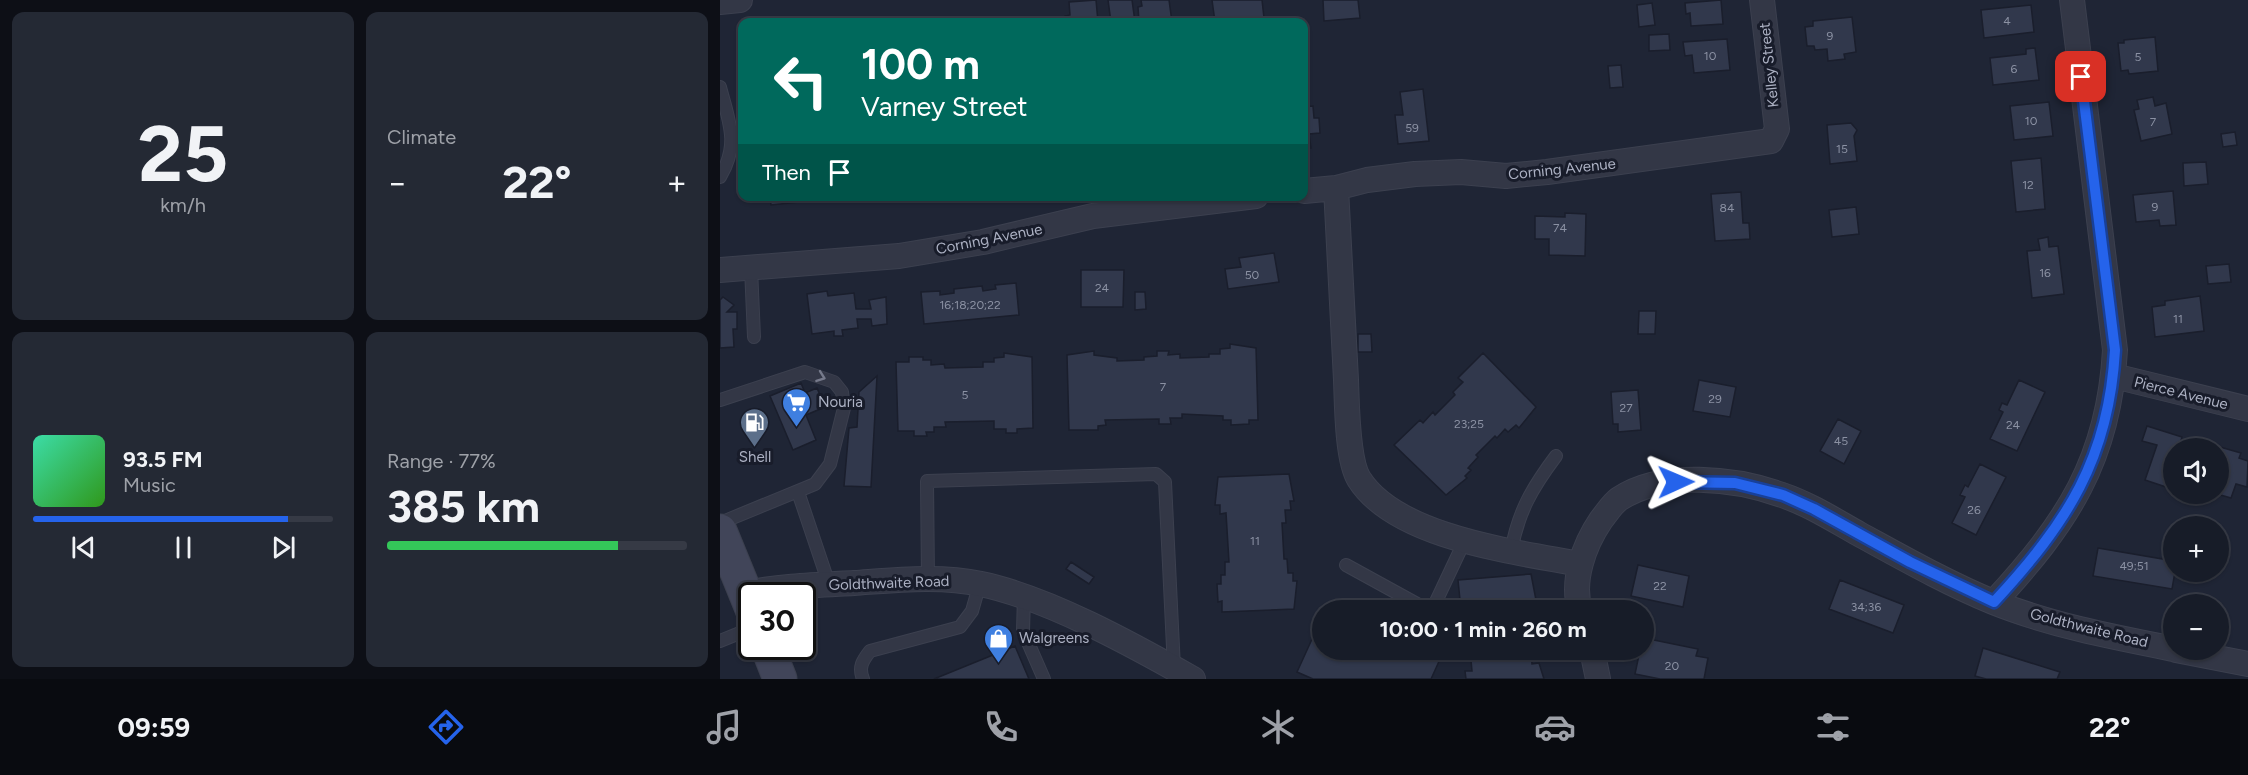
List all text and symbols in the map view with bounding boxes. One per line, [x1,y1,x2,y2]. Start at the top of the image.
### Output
house number: 4 [2003,14,2011,28]
street label: Kelley Street [1756,21,1782,108]
house number: 9 [1827,29,1834,43]
text: 100 m [861,39,980,90]
icon: left [762,42,840,120]
house number: 10 [1704,49,1717,63]
house number: 5 [2135,50,2142,64]
pin [2055,51,2106,102]
icon: arrive [2064,60,2097,93]
house number: 6 [2011,62,2018,76]
text: Varney Street [861,90,1027,123]
text: 25 [138,107,228,201]
house number: 10 [2025,114,2038,128]
house number: 7 [2150,115,2157,129]
house number: 59 [1405,121,1419,135]
text: Climate [387,125,456,149]
house number: 15 [1836,142,1848,156]
street label: Corning Avenue [1507,154,1617,184]
text: 22° [502,155,572,209]
icon: arrive [823,156,856,189]
text: Then [762,159,811,186]
text: − [387,163,408,202]
text: + [666,163,687,202]
house number: 12 [2022,178,2034,192]
text: km/h [160,193,206,217]
house number: 9 [2152,200,2159,214]
house number: 84 [1720,201,1735,215]
street label: Corning Avenue [934,220,1044,258]
house number: 74 [1553,221,1567,235]
house number: 16 [2039,266,2051,280]
house number: 50 [1245,268,1260,282]
house number: 24 [1095,281,1110,295]
house number: 16;18;20;22 [939,298,1001,312]
house number: 11 [2173,312,2183,326]
one-way arrow [815,370,825,383]
street label: Pierce Avenue [2132,373,2230,413]
house number: 7 [1160,380,1167,394]
supermarket icon: Nouria [781,386,813,428]
house number: 5 [962,388,969,402]
house number: 29 [1708,392,1722,406]
place label: Nouria [818,393,863,411]
house number: 27 [1619,401,1633,415]
fuel station icon: Shell [739,406,771,448]
house number: 23;25 [1454,417,1484,431]
house number: 24 [2006,418,2021,432]
house number: 45 [1834,434,1848,448]
map controls [2163,438,2229,660]
button: sound [2163,438,2229,504]
text: 93.5 FM [123,446,203,473]
place label: Shell [739,448,771,466]
text: Range · 77% [387,449,496,473]
position arrow [1644,450,1708,514]
text: Music [123,473,176,497]
text: 385 km [387,479,540,533]
house number: 26 [1967,503,1981,517]
button: + [2163,516,2229,582]
icon: previous [67,531,100,564]
icon: pause [167,531,200,564]
icon: next [267,531,300,564]
house number: 11 [1250,534,1260,548]
house number: 49;51 [2119,559,2149,573]
street label: Goldthwaite Road [828,572,950,594]
house number: 22 [1653,579,1667,593]
speed limit sign: 30 [738,582,816,660]
button: − [2163,594,2229,660]
house number: 34;36 [1851,600,1881,614]
street label: Goldthwaite Road [2028,605,2150,651]
text: 10:00 · 1 min · 260 m [1379,616,1587,643]
shop icon: Walgreens [982,622,1014,664]
place label: Walgreens [1019,629,1089,647]
house number: 20 [1665,659,1680,673]
icon: directions [425,706,467,748]
icon: music [703,706,745,748]
icon: phone [980,706,1022,748]
icon: climate [1257,706,1299,748]
icon: car [1534,706,1576,748]
icon: filters [1812,706,1854,748]
text: 09:59 [118,711,190,744]
text: 22° [2089,711,2130,744]

